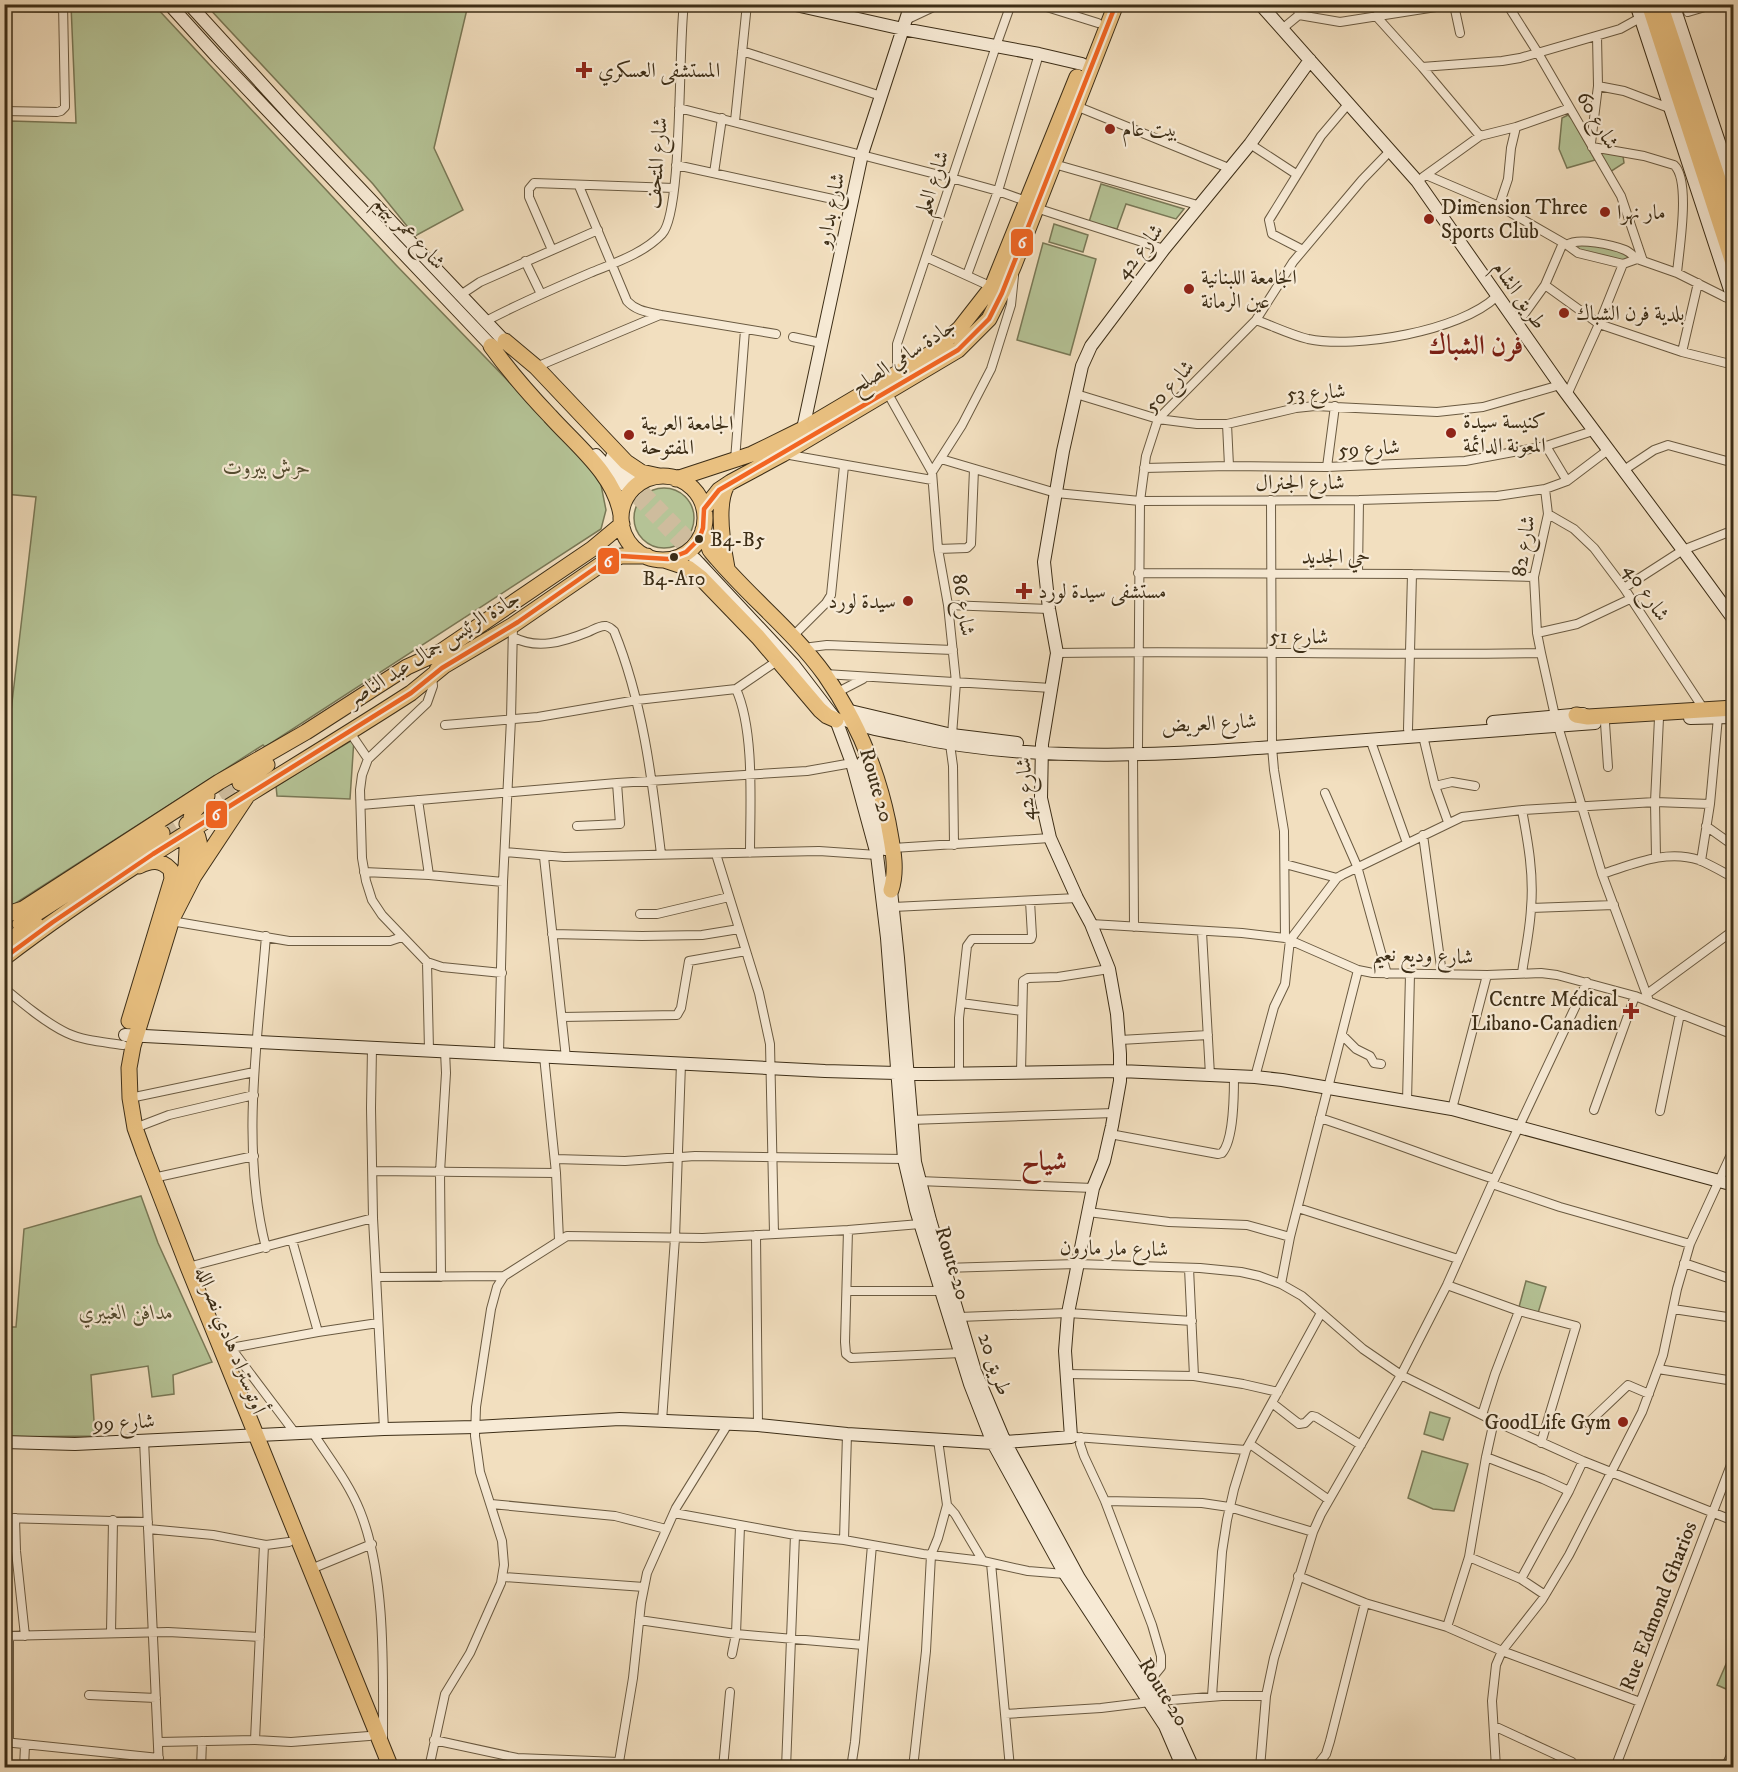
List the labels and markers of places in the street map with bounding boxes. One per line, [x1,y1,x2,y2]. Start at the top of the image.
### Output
place label: المستشفى العسكري [598,58,720,86]
marker: المستشفى العسكري [575,61,593,79]
place label: بيت عام [1122,117,1178,147]
marker: بيت عام [1103,122,1117,136]
place label: Dimension Three Sports Club [1441,195,1588,245]
place label: مار نهرا [1617,200,1666,226]
marker: مار نهرا [1598,205,1612,219]
marker: Dimension Three Sports Club [1422,212,1436,226]
place label: الجامعة اللبنانية عين الرمانة [1201,265,1297,315]
marker: الجامعة اللبنانية عين الرمانة [1182,282,1196,296]
place label: بلدية فرن الشباك [1576,301,1684,327]
marker: بلدية فرن الشباك [1557,306,1571,320]
place label: كنيسة سيدة المعونة الدائمة [1463,409,1546,459]
place label: الجامعة العربية المفتوحة [641,411,733,461]
marker: كنيسة سيدة المعونة الدائمة [1444,426,1458,440]
marker: الجامعة العربية المفتوحة [622,428,636,442]
place label: B4-B5 [710,528,765,553]
marker: B4-B5 [693,533,705,545]
marker: B4-A10 [668,551,680,563]
place label: B4-A10 [642,567,706,592]
place label: مستشفى سيدة لورد [1038,579,1167,606]
marker: مستشفى سيدة لورد [1015,582,1033,600]
place label: سيدة لورد [828,589,896,615]
marker: سيدة لورد [901,594,915,608]
place label: Centre Médical Libano-Canadien [1471,987,1619,1037]
marker: Centre Médical Libano-Canadien [1622,1002,1640,1020]
place label: GoodLife Gym [1485,1410,1611,1436]
marker: GoodLife Gym [1616,1415,1630,1429]

